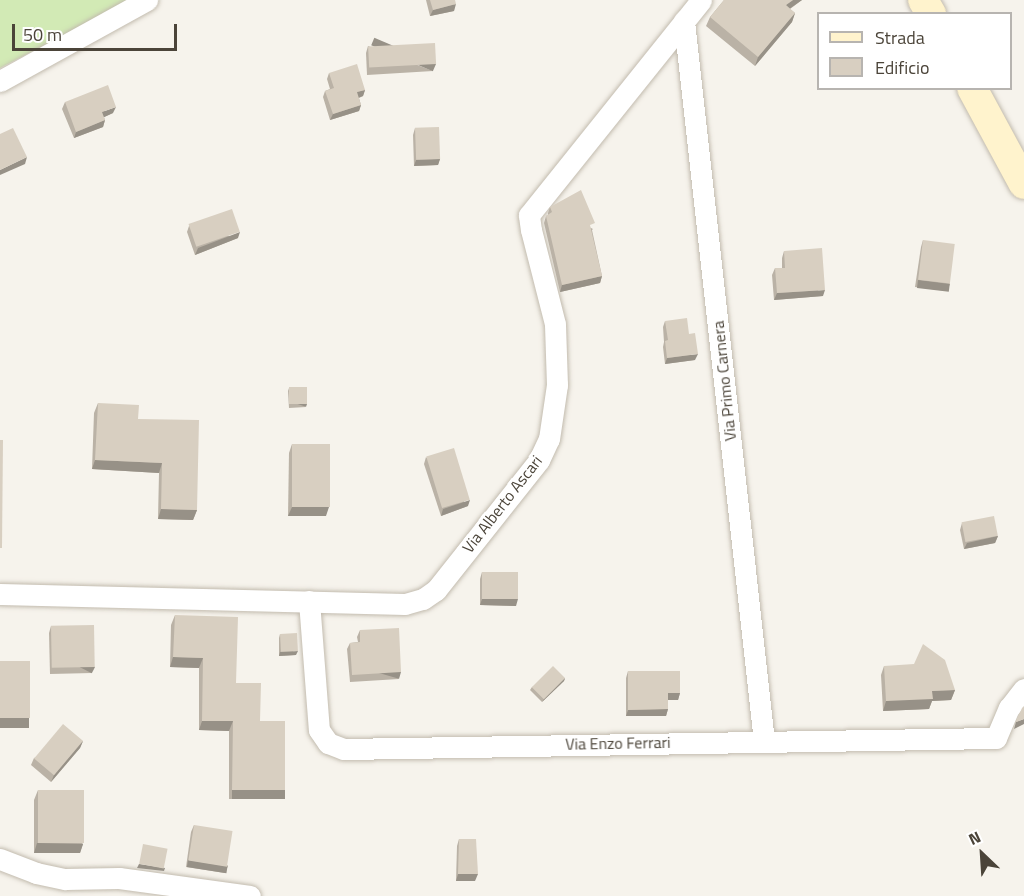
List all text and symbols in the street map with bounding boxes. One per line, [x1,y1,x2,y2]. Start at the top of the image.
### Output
scale bar [15,12,180,50]
legend [817,12,1012,90]
text: 50 m [23,21,62,48]
text: Strada [875,24,925,51]
text: Edificio [875,54,929,81]
street label: Via Primo Carnera [708,320,740,442]
street label: Via Alberto Ascari [458,452,546,556]
street label: Via Enzo Ferrari [565,732,671,754]
north arrow [952,824,1012,884]
text: N [964,824,984,851]

